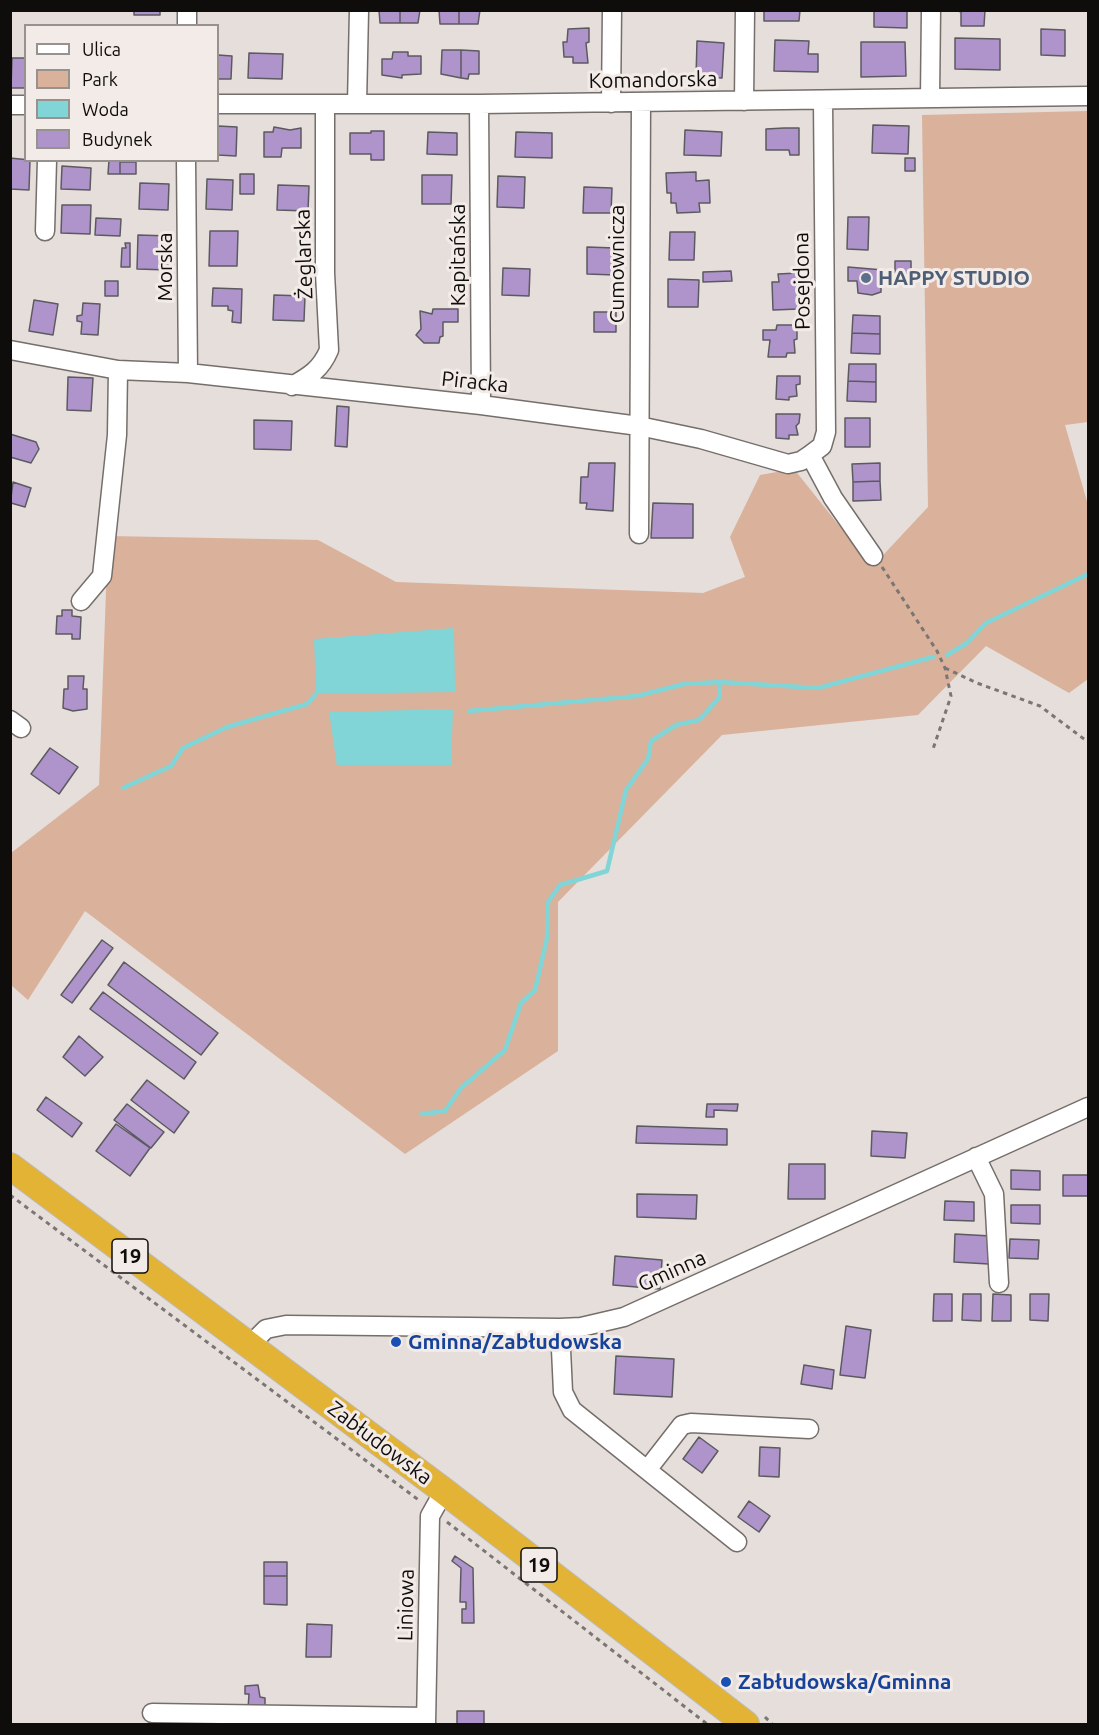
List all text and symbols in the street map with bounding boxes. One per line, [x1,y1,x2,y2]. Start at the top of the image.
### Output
legend [24,24,219,162]
text: Ulica [82,39,121,59]
street label: Komandorska [588,66,718,94]
text: Park [82,69,118,89]
text: Woda [82,99,129,119]
text: Budynek [82,129,152,149]
street label: Kapitańska [445,204,471,306]
street label: Cumownicza [604,205,630,323]
street label: Żeglarska [290,208,318,300]
street label: Posejdona [789,232,815,330]
street label: Morska [152,233,178,301]
place label: HAPPY STUDIO [878,265,1030,291]
marker: HAPPY STUDIO [859,271,873,285]
street label: Piracka [440,366,510,398]
road number: 19 [112,1239,148,1273]
street label: Gminna [634,1245,710,1297]
place label: Gminna/Zabłudowska [408,1329,622,1355]
marker: Gminna/Zabłudowska [389,1335,403,1349]
street label: Zabłudowska [323,1396,437,1490]
road number: 19 [521,1548,557,1582]
street label: Liniowa [393,1569,419,1641]
place label: Zabłudowska/Gminna [738,1669,951,1695]
marker: Zabłudowska/Gminna [719,1675,733,1689]

